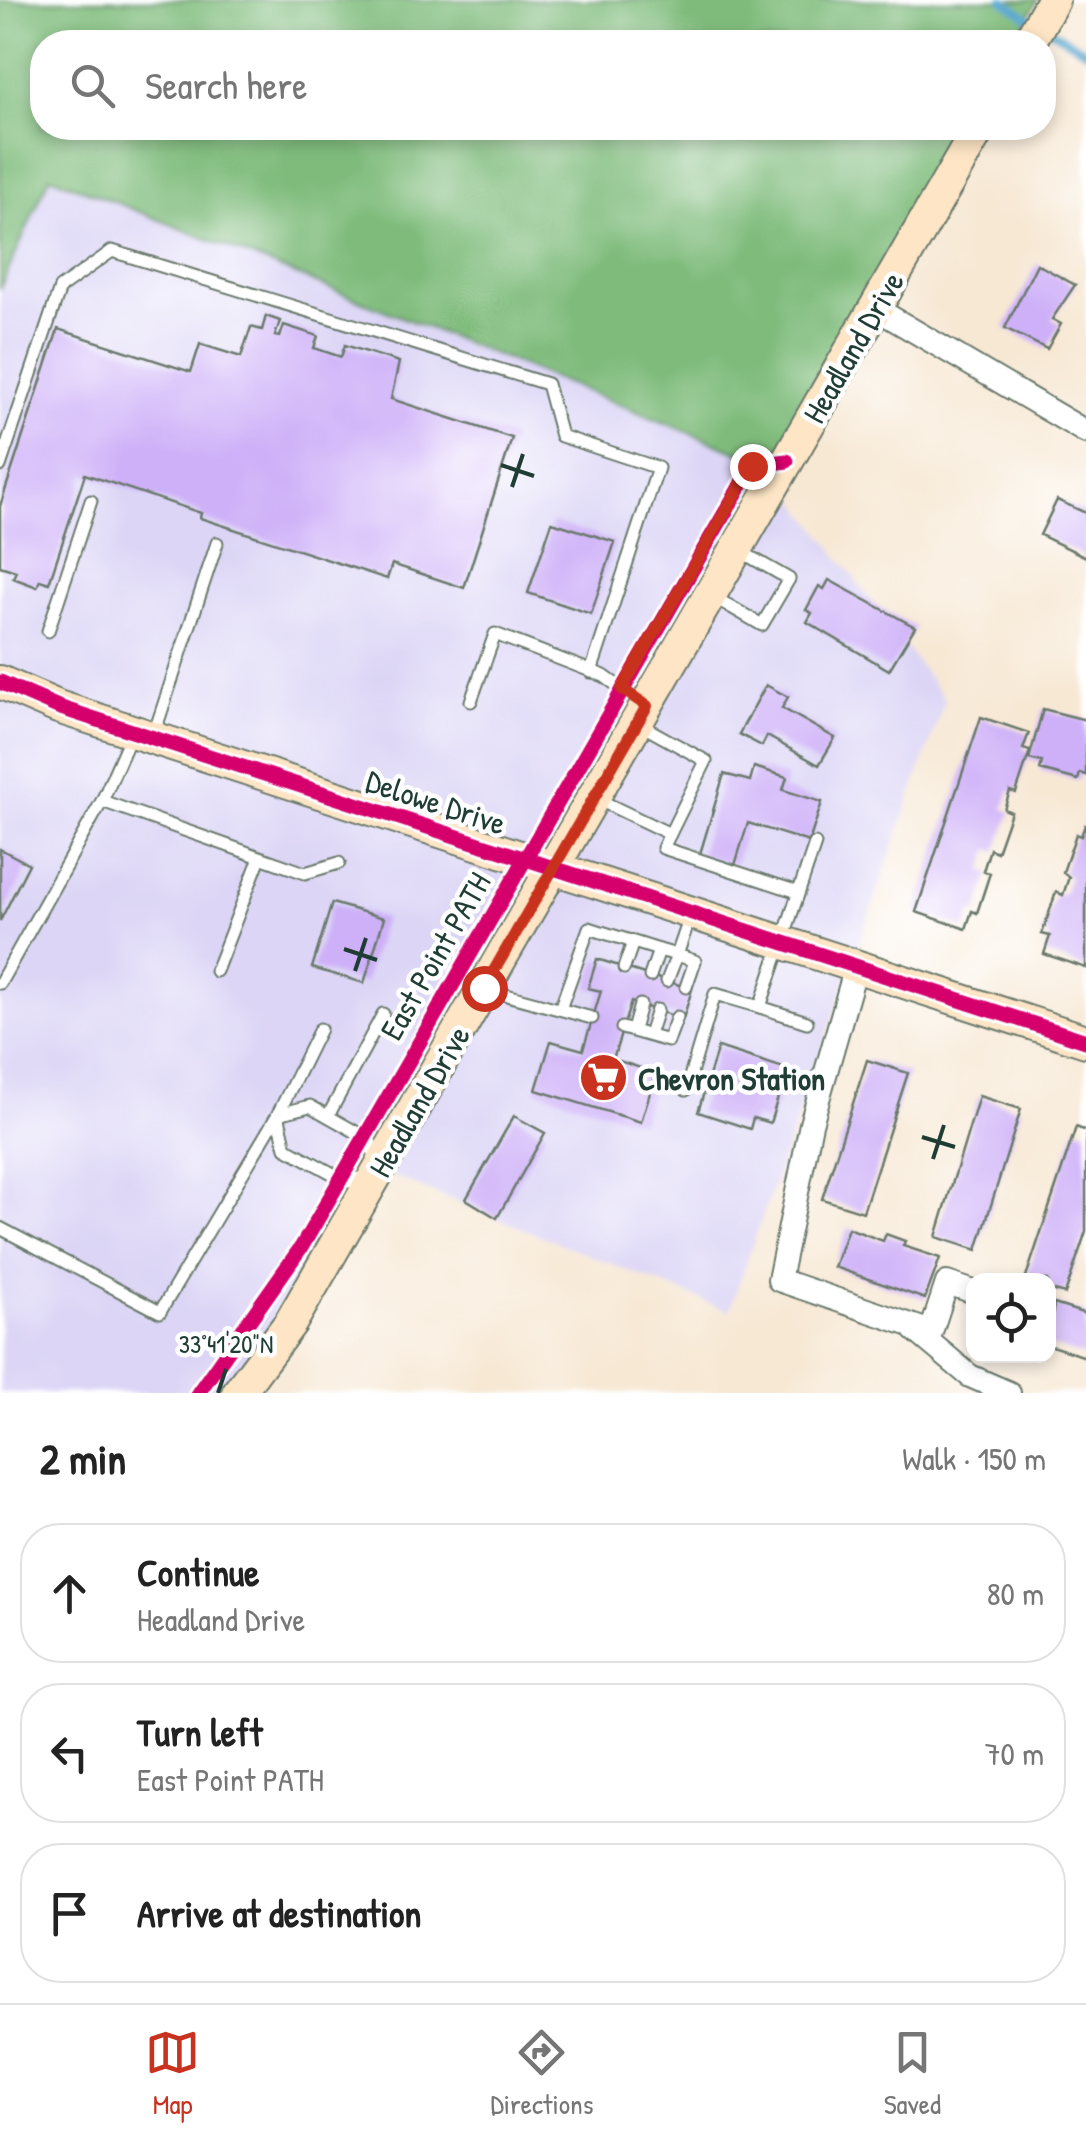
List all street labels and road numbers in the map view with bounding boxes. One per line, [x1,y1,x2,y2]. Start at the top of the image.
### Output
street label: Headland Drive [792,263,914,431]
street label: Delowe Drive [361,759,512,845]
street label: East Point PATH [370,864,500,1048]
street label: Headland Drive [358,1017,480,1185]

